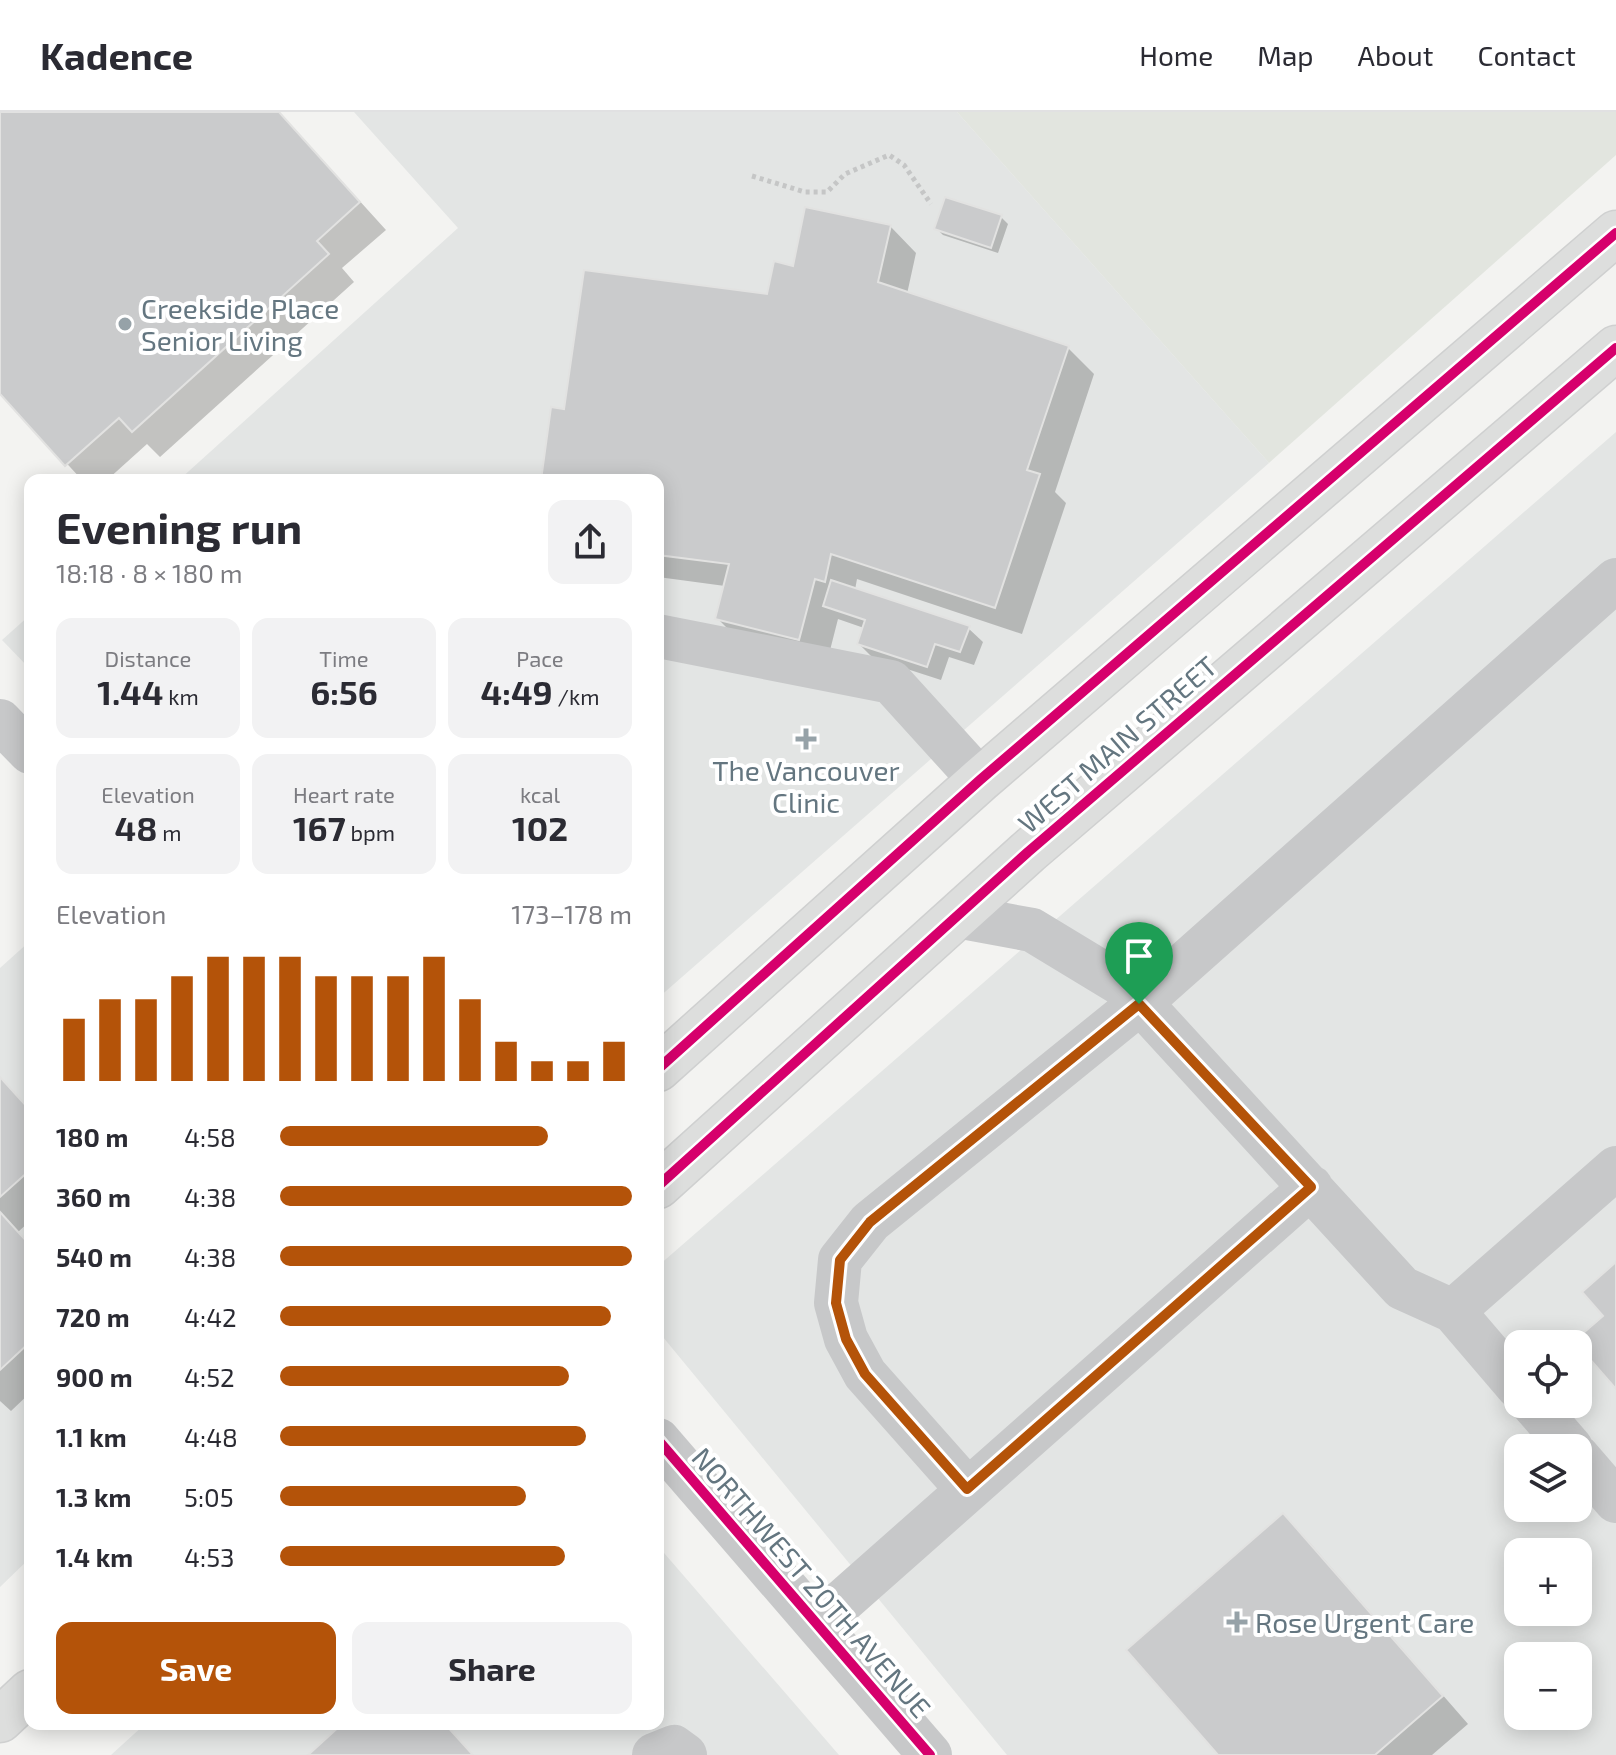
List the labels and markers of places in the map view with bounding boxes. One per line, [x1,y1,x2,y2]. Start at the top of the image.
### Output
place label: Creekside Place Senior Living [141,291,339,357]
marker: Creekside Place Senior Living [116,315,134,333]
marker: The Vancouver Clinic [795,728,817,750]
place label: The Vancouver Clinic [712,753,900,819]
pin [1105,922,1173,1004]
place label: Rose Urgent Care [1255,1605,1474,1639]
marker: Rose Urgent Care [1226,1611,1248,1633]

